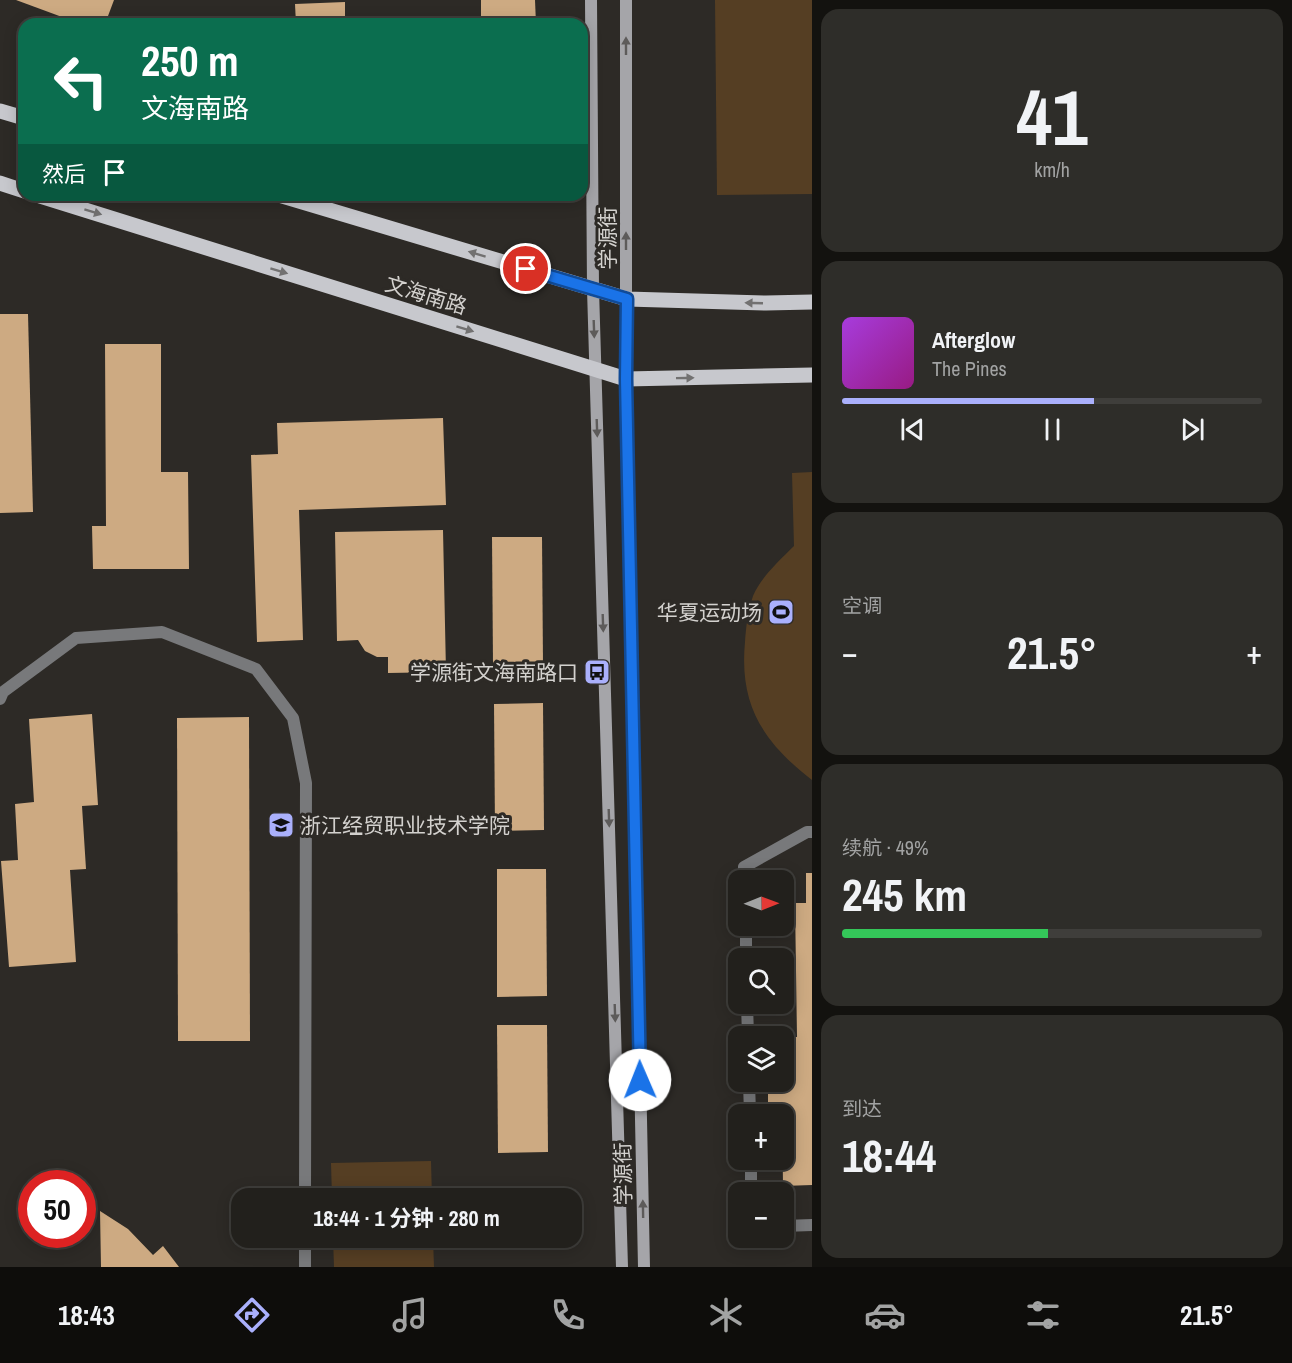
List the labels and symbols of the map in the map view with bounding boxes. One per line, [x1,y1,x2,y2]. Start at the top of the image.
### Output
one-way arrow [621,36,631,55]
street label: 学源街 [593,207,622,270]
one-way arrow [84,208,102,218]
one-way arrow [621,231,631,250]
pin [500,243,551,294]
one-way arrow [468,249,486,258]
one-way arrow [270,267,288,276]
street label: 文海南路 [382,269,470,321]
one-way arrow [744,298,763,308]
one-way arrow [590,320,599,339]
one-way arrow [456,325,474,334]
one-way arrow [675,373,694,383]
one-way arrow [593,419,602,438]
sports icon: 华夏运动场 [766,597,796,627]
place label: 华夏运动场 [657,598,762,627]
one-way arrow [598,614,608,633]
bus stop icon: 学源街文海南路口 [582,657,612,687]
place label: 学源街文海南路口 [410,658,578,687]
one-way arrow [604,808,614,827]
school or university icon: 浙江经贸职业技术学院 [266,810,296,840]
place label: 浙江经贸职业技术学院 [300,811,510,840]
north arrow [728,870,794,936]
one-way arrow [610,1003,619,1022]
position arrow [608,1048,672,1112]
street label: 学源街 [608,1142,638,1206]
speed limit sign: 50 [18,1170,96,1248]
one-way arrow [638,1199,648,1218]

